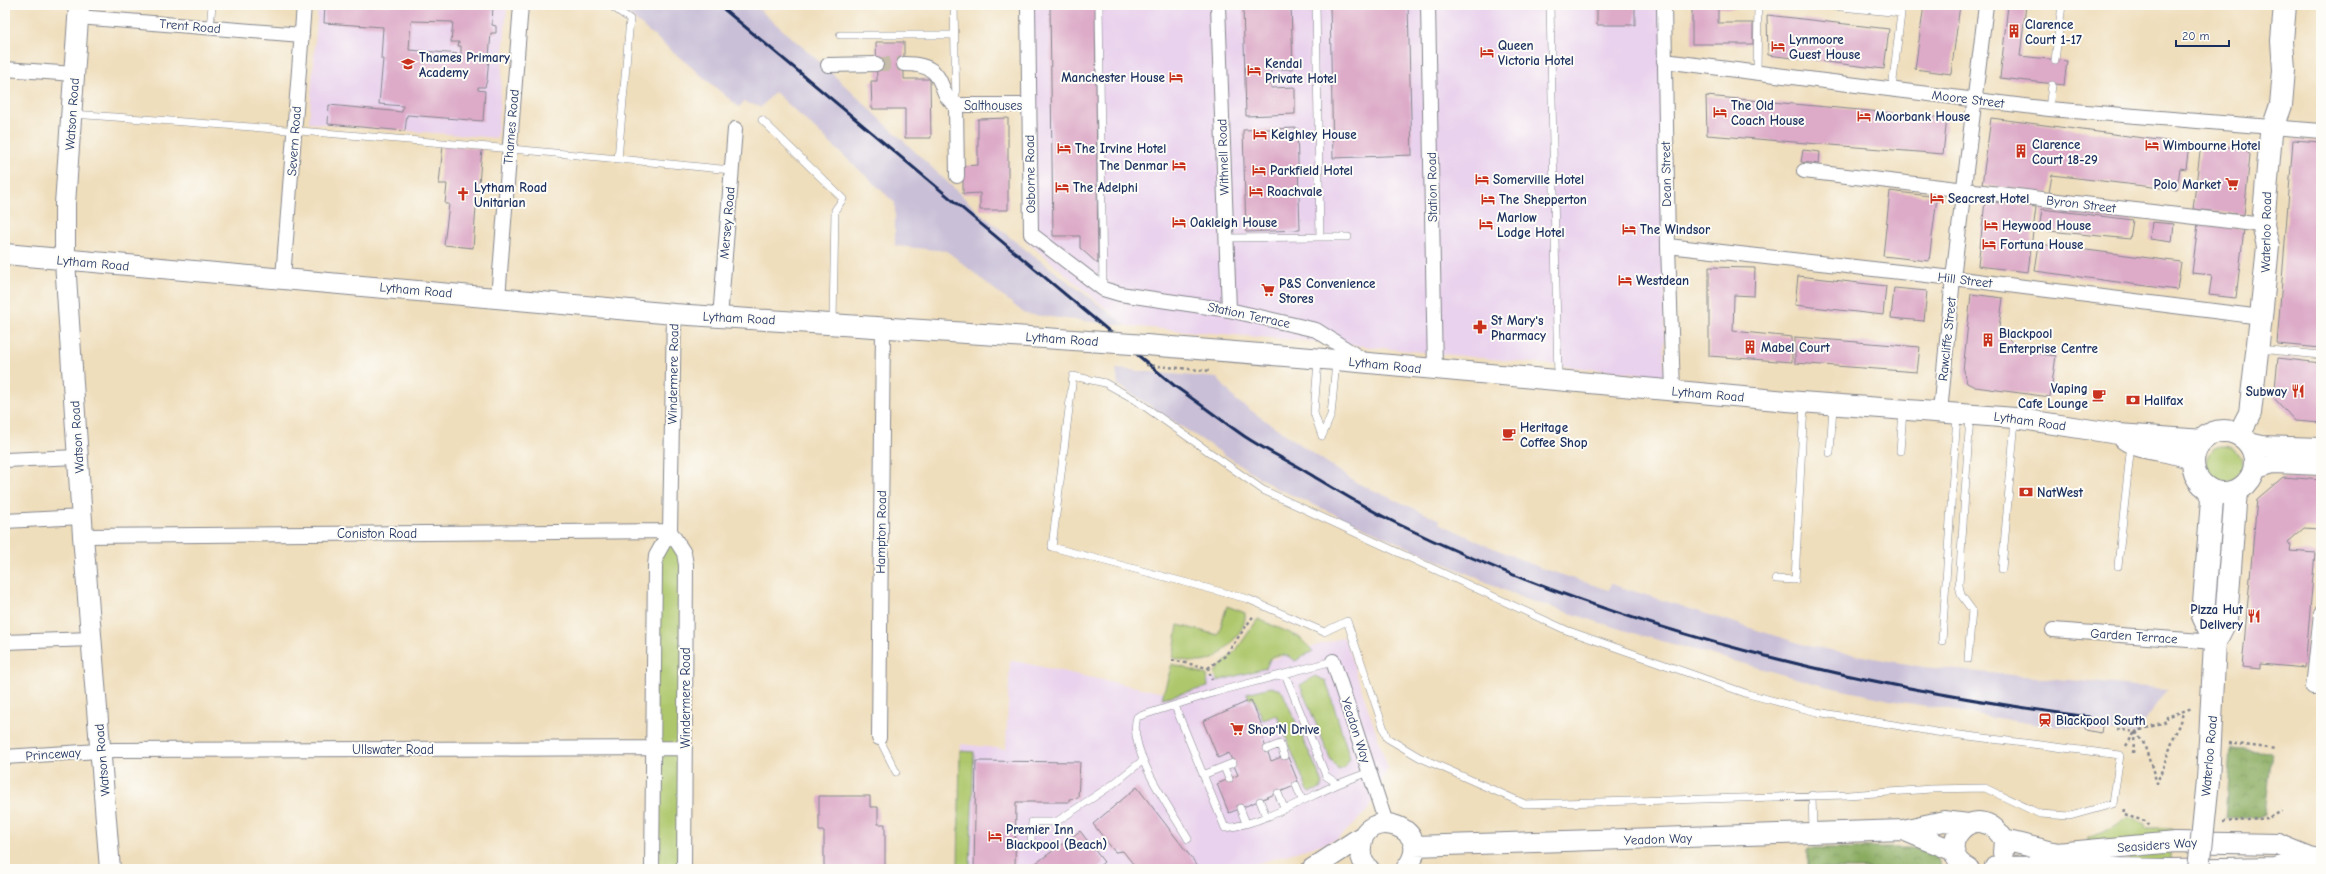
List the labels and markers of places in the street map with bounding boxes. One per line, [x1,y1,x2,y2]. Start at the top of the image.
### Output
place label: Clarence Court 1-17 [2025,17,2082,47]
building icon: Clarence Court 1-17 [2006,23,2022,39]
place label: Lynmoore Guest House [1789,32,1861,62]
place label: Queen Victoria Hotel [1498,38,1574,68]
hotel icon: Lynmoore Guest House [1770,38,1786,54]
hotel icon: Queen Victoria Hotel [1479,44,1495,60]
place label: Thames Primary Academy [419,50,510,80]
school or university icon: Thames Primary Academy [400,56,416,72]
place label: Kendal Private Hotel [1265,56,1337,86]
hotel icon: Kendal Private Hotel [1246,62,1262,78]
hotel icon: Manchester House [1168,69,1184,85]
place label: Manchester House [1061,70,1166,85]
place label: The Old Coach House [1731,98,1805,128]
hotel icon: The Old Coach House [1712,104,1728,120]
hotel icon: Moorbank House [1856,108,1872,124]
place label: Moorbank House [1875,109,1971,124]
hotel icon: Keighley House [1252,126,1268,142]
place label: Keighley House [1271,127,1357,142]
place label: Clarence Court 18-29 [2032,137,2098,167]
hotel icon: Wimbourne Hotel [2144,137,2160,153]
place label: Wimbourne Hotel [2163,138,2260,153]
hotel icon: The Irvine Hotel [1056,140,1072,156]
place label: The Irvine Hotel [1075,141,1166,156]
building icon: Clarence Court 18-29 [2013,143,2029,159]
hotel icon: The Denmar [1171,157,1187,173]
place label: The Denmar [1100,158,1169,173]
hotel icon: Parkfield Hotel [1251,162,1267,178]
place label: Parkfield Hotel [1270,163,1353,178]
hotel icon: Somerville Hotel [1474,171,1490,187]
place label: Somerville Hotel [1493,172,1584,187]
supermarket icon: Polo Market [2224,176,2240,192]
place label: Polo Market [2154,177,2222,192]
hotel icon: The Adelphi [1054,179,1070,195]
place label: Lytham Road Unitarian [474,180,547,210]
place label: The Adelphi [1073,180,1138,195]
hotel icon: Roachvale [1248,183,1264,199]
place label: Roachvale [1267,184,1323,199]
church icon: Lytham Road Unitarian [455,186,471,202]
hotel icon: Seacrest Hotel [1929,190,1945,206]
hotel icon: The Shepperton [1480,191,1496,207]
place label: Seacrest Hotel [1948,191,2029,206]
place label: The Shepperton [1499,192,1587,207]
place label: Marlow Lodge Hotel [1497,210,1565,240]
hotel icon: Oakleigh House [1171,214,1187,230]
place label: Oakleigh House [1190,215,1278,230]
hotel icon: Marlow Lodge Hotel [1478,216,1494,232]
hotel icon: Heywood House [1983,217,1999,233]
place label: Heywood House [2002,218,2092,233]
hotel icon: The Windsor [1621,221,1637,237]
place label: The Windsor [1640,222,1711,237]
hotel icon: Fortuna House [1981,236,1997,252]
place label: Fortuna House [2000,237,2084,252]
hotel icon: Westdean [1617,272,1633,288]
place label: Westdean [1636,273,1689,288]
place label: P&S Convenience Stores [1279,276,1376,306]
supermarket icon: P&S Convenience Stores [1260,282,1276,298]
place label: St Mary's Pharmacy [1491,313,1546,343]
pharmacy icon: St Mary's Pharmacy [1472,319,1488,335]
place label: Blackpool Enterprise Centre [1999,326,2098,356]
building icon: Blackpool Enterprise Centre [1980,332,1996,348]
building icon: Mabel Court [1742,339,1758,355]
place label: Mabel Court [1761,340,1830,355]
place label: Vaping Cafe Lounge [2018,381,2089,411]
restaurant icon: Subway [2290,383,2306,399]
place label: Subway [2246,384,2287,399]
cafe icon: Vaping Cafe Lounge [2091,387,2107,403]
bank icon: Halifax [2125,392,2141,408]
place label: Halifax [2144,393,2184,408]
place label: Heritage Coffee Shop [1520,420,1588,450]
cafe icon: Heritage Coffee Shop [1501,426,1517,442]
bank icon: NatWest [2018,484,2034,500]
place label: NatWest [2037,485,2084,500]
place label: Pizza Hut Delivery [2190,602,2244,632]
restaurant icon: Pizza Hut Delivery [2246,608,2262,624]
station icon: Blackpool South [2037,712,2053,728]
place label: Blackpool South [2056,713,2146,728]
supermarket icon: Shop'N Drive [1229,721,1245,737]
place label: Shop'N Drive [1248,722,1320,737]
place label: Premier Inn Blackpool (Beach) [1006,822,1107,852]
hotel icon: Premier Inn Blackpool (Beach) [987,828,1003,844]

